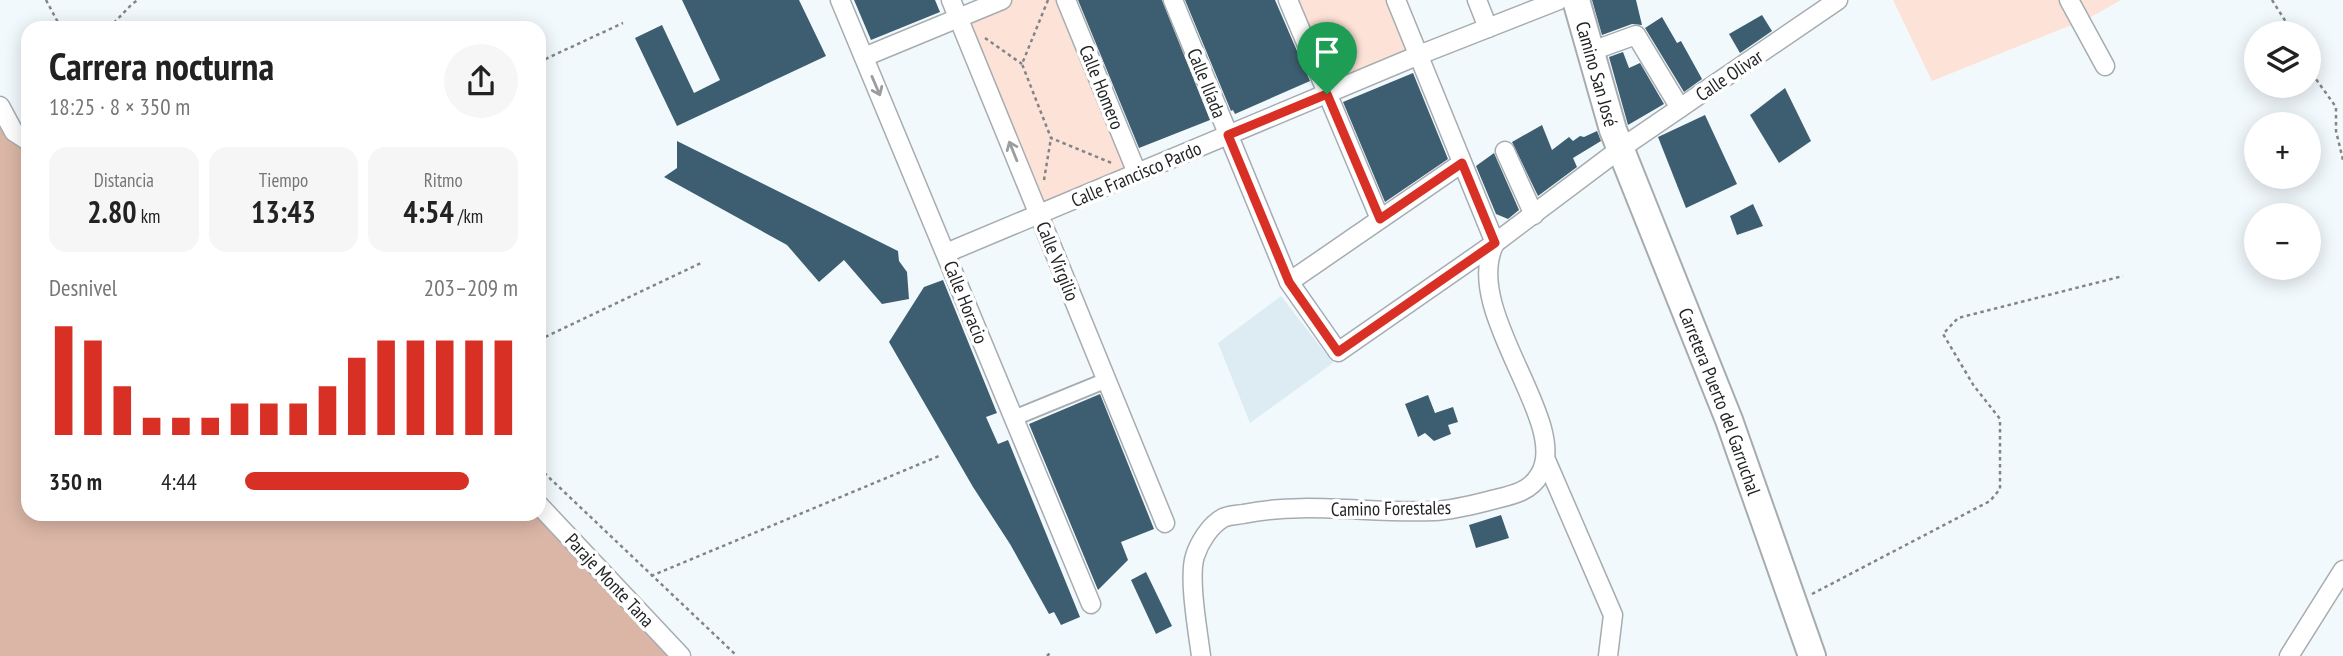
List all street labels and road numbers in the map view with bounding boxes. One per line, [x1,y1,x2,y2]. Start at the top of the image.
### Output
street label: Camino San José [1571,19,1623,130]
street label: Calle Homero [1074,41,1130,133]
street label: Calle Olivar [1691,43,1768,106]
street label: Calle Ilíada [1182,45,1232,121]
street label: Calle Francisco Pardo [1067,136,1205,212]
street label: Calle Virgilio [1031,218,1085,304]
street label: Calle Horacio [939,257,993,347]
street label: Carretera Puerto del Garruchal [1673,304,1767,499]
street label: Camino Forestales [1331,495,1451,521]
street label: Paraje Monte Tana [560,528,660,632]

